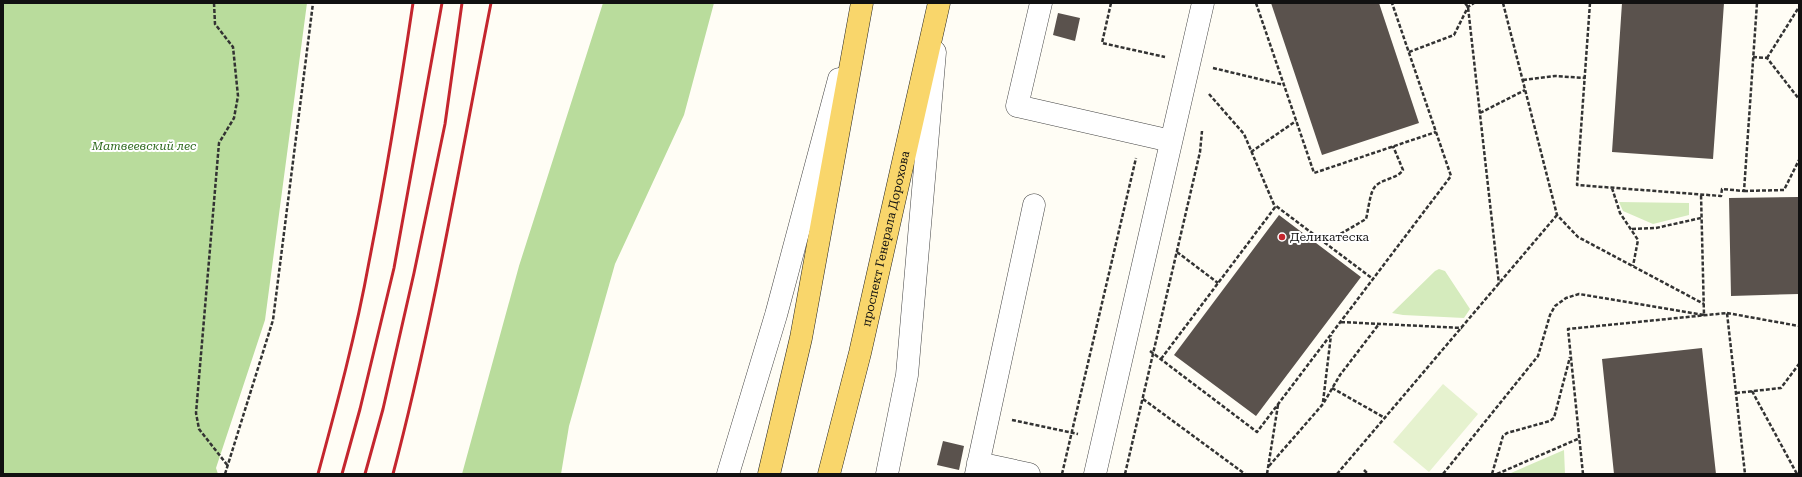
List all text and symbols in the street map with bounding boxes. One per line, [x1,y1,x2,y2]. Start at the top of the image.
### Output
park label: Матвеевский лес [91,139,197,153]
street label: проспект Генерала Дорохова [859,149,913,328]
place label: Деликатеска [1290,230,1370,244]
marker: Деликатеска [1277,232,1287,242]

